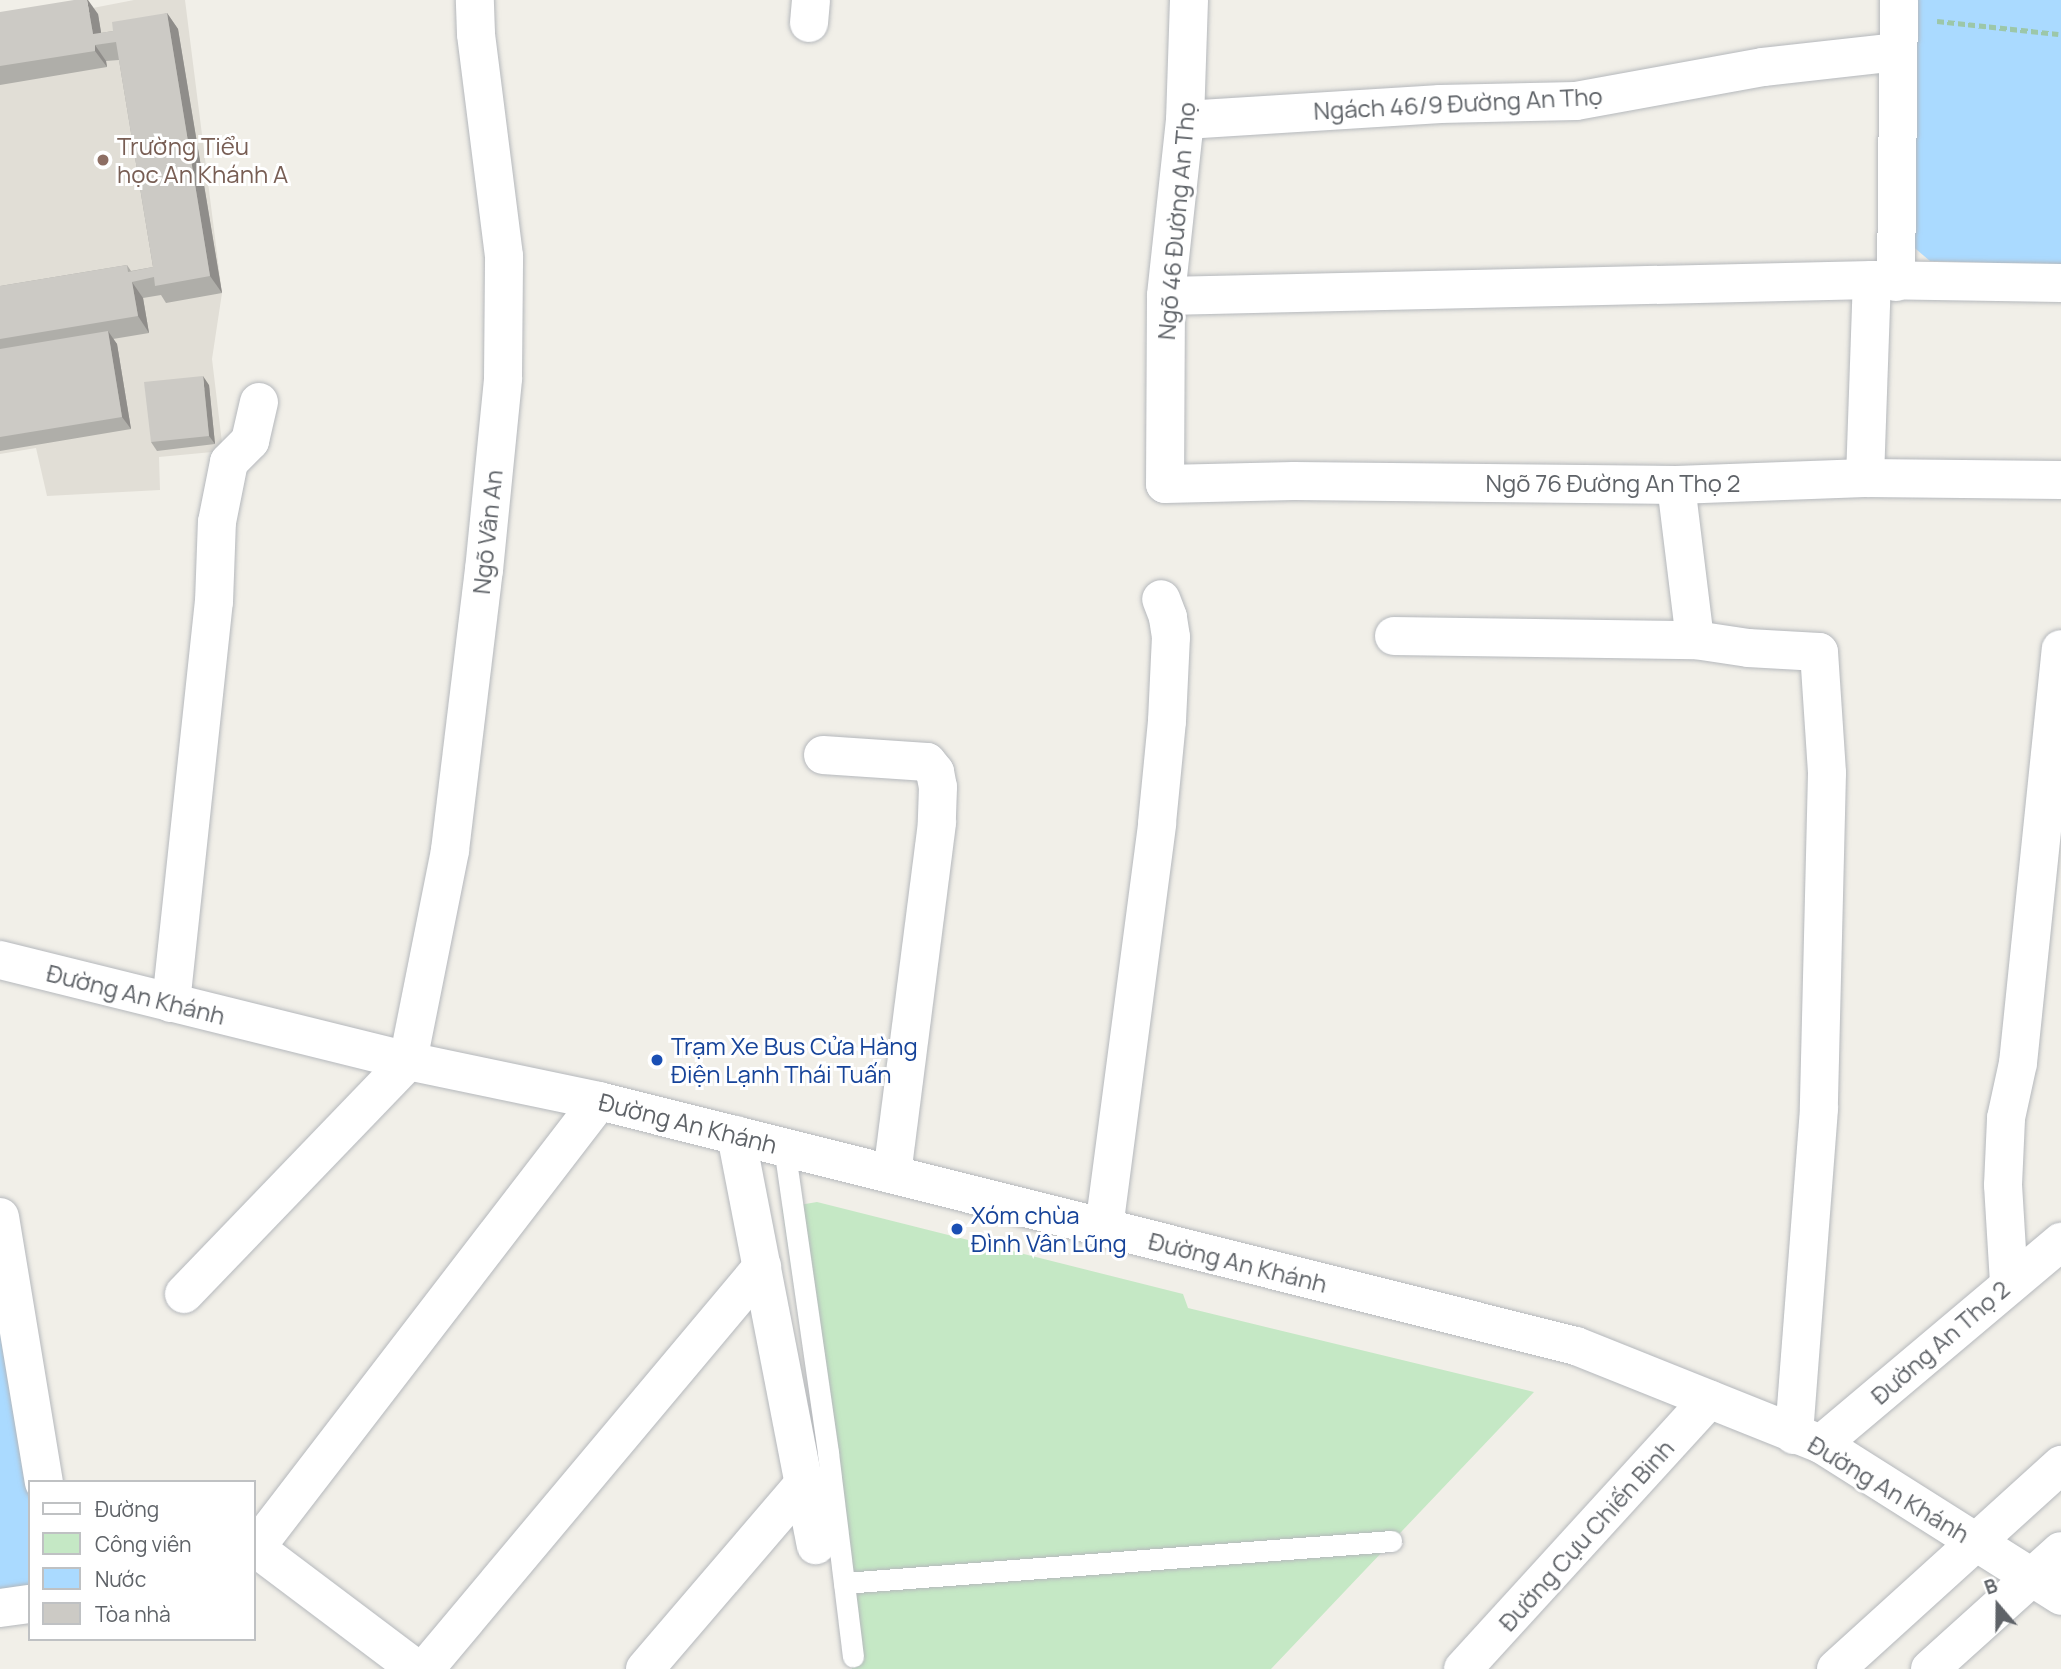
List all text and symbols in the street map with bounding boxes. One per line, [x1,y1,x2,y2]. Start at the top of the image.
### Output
street label: Ngách 46/9 Đường An Thọ [1313,81,1603,125]
street label: Ngõ 46 Đường An Thọ [1151,101,1201,341]
place label: Trường Tiểu học An Khánh A [117,132,288,188]
marker: Trường Tiểu học An Khánh A [95,152,111,168]
street label: Ngõ Vân An [466,468,508,596]
street label: Ngõ 76 Đường An Thọ 2 [1486,469,1740,497]
street label: Đường An Khánh [44,958,228,1030]
place label: Trạm Xe Bus Cửa Hàng Điện Lạnh Thái Tuấn [671,1032,918,1088]
marker: Trạm Xe Bus Cửa Hàng Điện Lạnh Thái Tuấn [649,1052,665,1068]
street label: Đường An Khánh [596,1087,780,1159]
place label: Xóm chùa Đình Vân Lũng [971,1201,1127,1257]
marker: Xóm chùa Đình Vân Lũng [949,1221,965,1237]
street label: Đường An Khánh [1146,1226,1330,1298]
street label: Đường An Thọ 2 [1865,1274,2015,1410]
street label: Đường An Khánh [1803,1430,1975,1548]
street label: Đường Cựu Chiến Binh [1493,1434,1679,1636]
legend [28,1480,256,1641]
text: Đường [95,1495,159,1523]
text: Công viên [95,1530,192,1558]
text: Nước [95,1565,146,1593]
north arrow [1963,1571,2033,1641]
text: B [1981,1572,2001,1601]
text: Tòa nhà [95,1600,171,1628]

